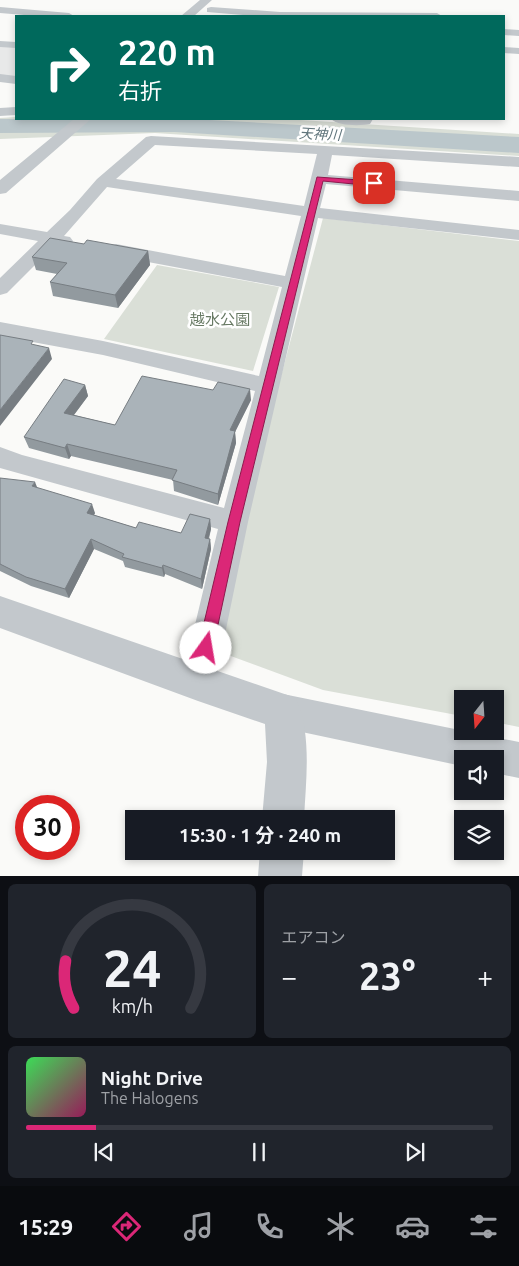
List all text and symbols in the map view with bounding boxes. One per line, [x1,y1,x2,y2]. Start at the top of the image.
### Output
text: 220 m [118,32,216,72]
icon: right [35,35,100,100]
text: 右折 [118,78,162,103]
water label: 天神川 [299,125,343,143]
pin [353,162,395,204]
icon: arrive [360,169,388,197]
park label: 越水公園 [189,311,250,328]
position arrow [179,621,231,673]
north arrow [454,690,504,740]
map controls [454,690,504,860]
button: sound [454,750,504,800]
speed limit sign: 30 [15,795,80,860]
button: layers [454,810,504,860]
text: 15:30 · 1 分 · 240 m [179,824,341,846]
text: エアコン [282,928,346,946]
text: 24 [102,939,161,997]
text: 23° [359,955,415,997]
text: − [282,961,297,992]
text: + [477,961,493,992]
text: km/h [111,996,152,1016]
text: Night Drive [101,1067,203,1089]
text: The Halogens [101,1089,199,1107]
icon: previous [90,1138,118,1166]
icon: pause [245,1138,273,1166]
icon: next [401,1138,429,1166]
icon: directions [109,1209,144,1244]
icon: music [181,1209,216,1244]
icon: phone [252,1209,287,1244]
icon: climate [323,1209,358,1244]
icon: car [395,1209,430,1244]
icon: filters [466,1209,501,1244]
text: 15:29 [18,1214,73,1239]

